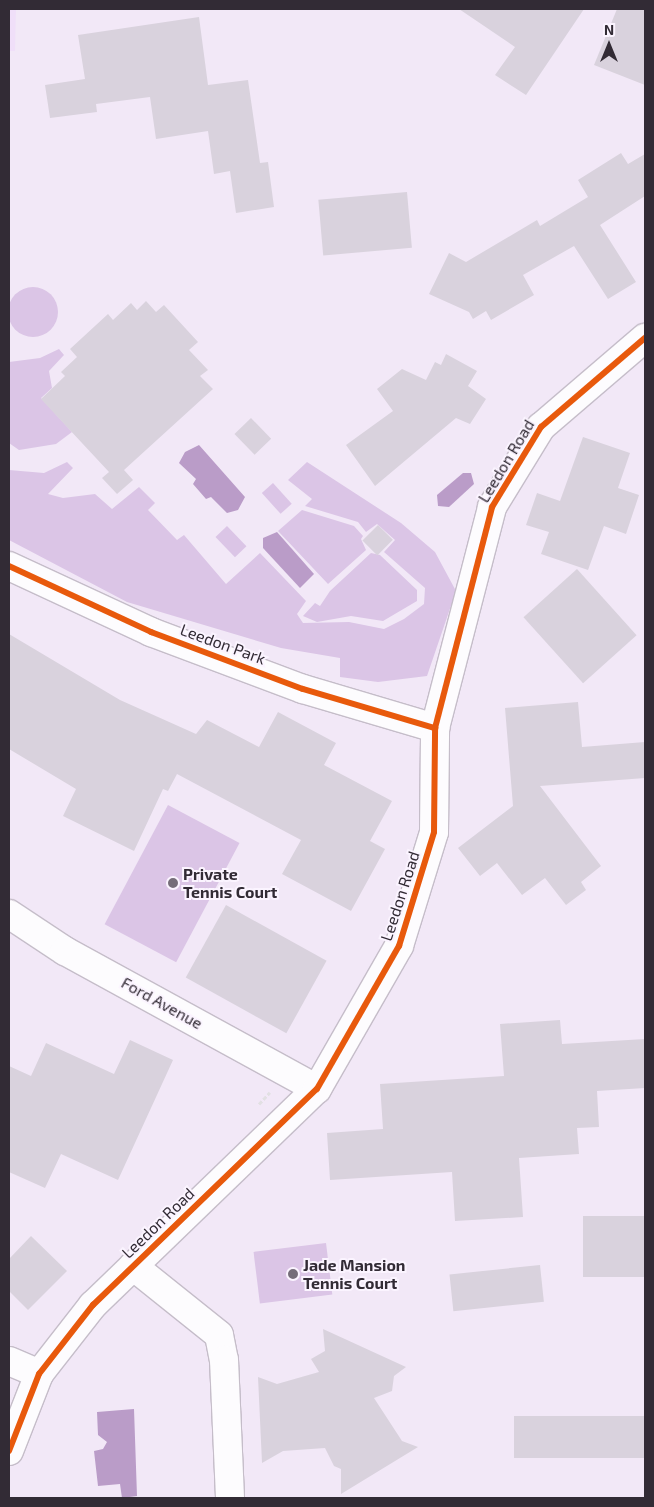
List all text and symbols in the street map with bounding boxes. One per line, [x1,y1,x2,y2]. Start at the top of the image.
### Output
north arrow [584,20,634,70]
text: N [604,21,614,38]
street label: Leedon Road [474,416,538,506]
street label: Leedon Park [178,620,268,668]
street label: Leedon Road [376,849,424,943]
place label: Private Tennis Court [183,864,277,902]
marker: Private Tennis Court [167,877,179,889]
street label: Ford Avenue [118,973,206,1033]
street label: Leedon Road [118,1184,198,1262]
place label: Jade Mansion Tennis Court [303,1255,405,1293]
marker: Jade Mansion Tennis Court [287,1268,299,1280]

